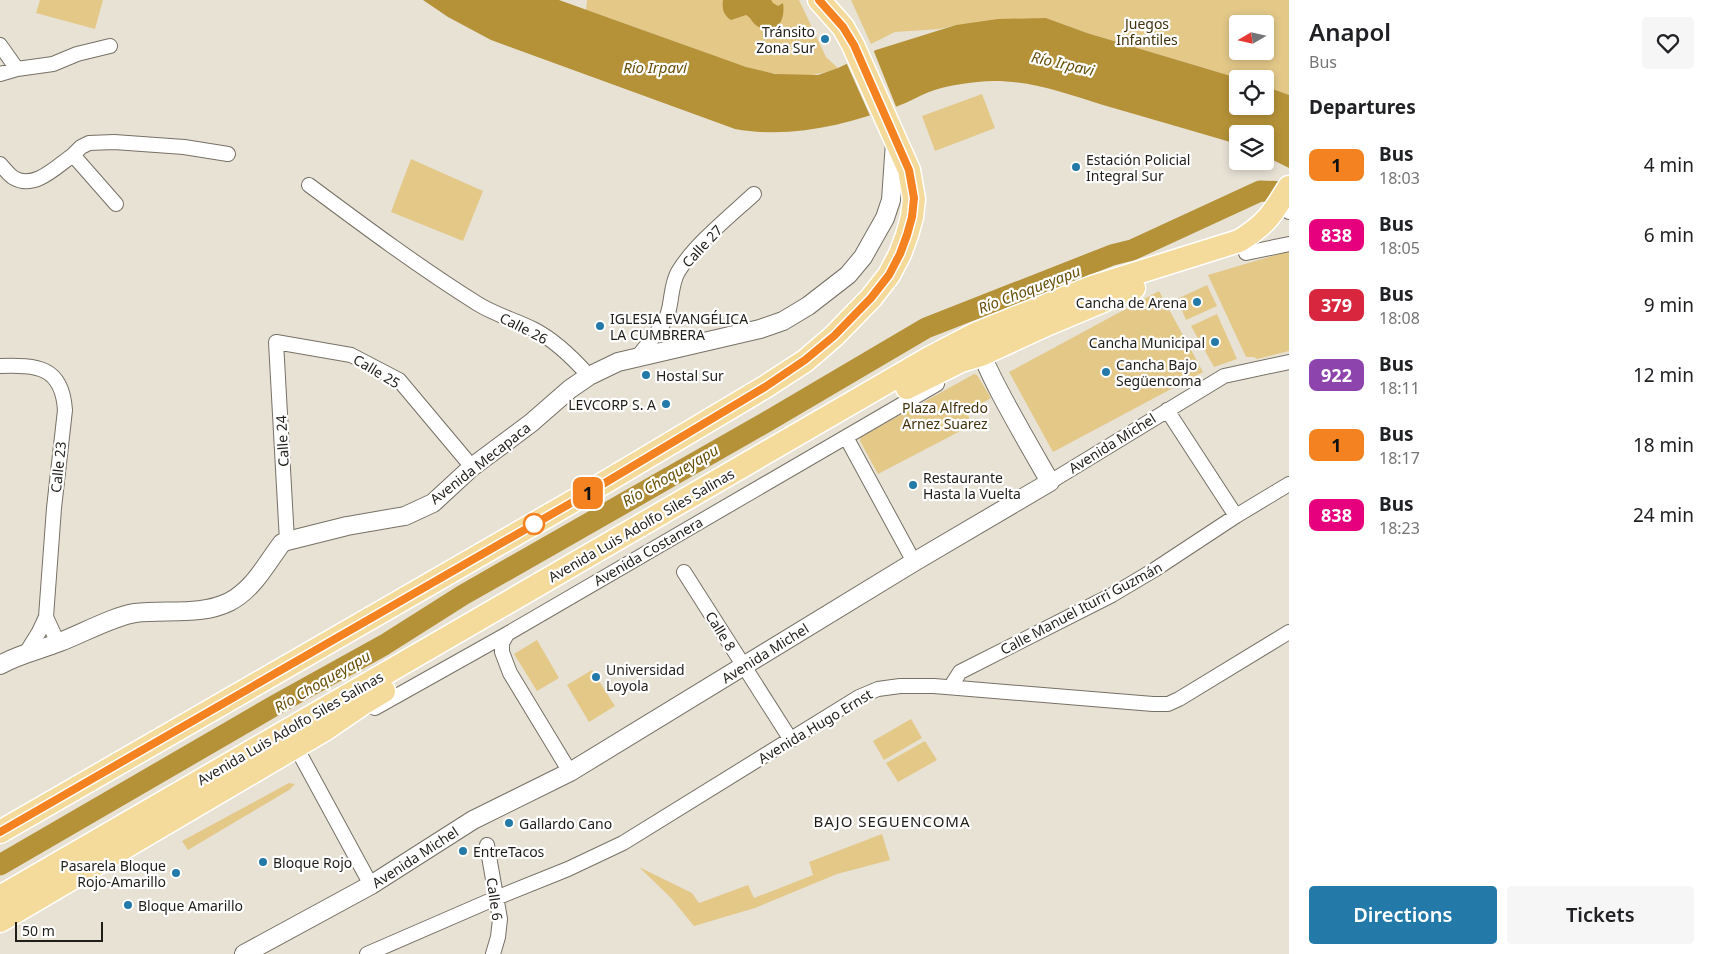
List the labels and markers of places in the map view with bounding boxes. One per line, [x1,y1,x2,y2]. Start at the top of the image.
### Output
place label: Tránsito Zona Sur [756,22,815,57]
marker: Tránsito Zona Sur [819,33,831,45]
place label: Estación Policial Integral Sur [1086,150,1190,185]
marker: Estación Policial Integral Sur [1070,161,1082,173]
place label: Cancha de Arena [1076,293,1187,312]
marker: Cancha de Arena [1191,296,1203,308]
place label: IGLESIA EVANGÉLICA LA CUMBRERA [610,309,748,344]
marker: IGLESIA EVANGÉLICA LA CUMBRERA [594,320,606,332]
place label: Cancha Municipal [1089,333,1205,352]
marker: Cancha Municipal [1209,336,1221,348]
place label: Cancha Bajo Següencoma [1116,355,1202,390]
place label: Hostal Sur [656,366,724,385]
marker: Cancha Bajo Següencoma [1100,366,1112,378]
marker: Hostal Sur [640,369,652,381]
place label: LEVCORP S. A [568,395,656,414]
marker: LEVCORP S. A [660,398,672,410]
place label: Restaurante Hasta la Vuelta [923,468,1021,503]
marker: Restaurante Hasta la Vuelta [907,479,919,491]
unlabelled marker [523,513,545,535]
place label: Universidad Loyola [606,660,685,695]
marker: Universidad Loyola [590,671,602,683]
place label: Gallardo Cano [519,814,612,833]
marker: Gallardo Cano [503,817,515,829]
place label: EntreTacos [473,842,545,861]
marker: EntreTacos [457,845,469,857]
place label: Bloque Rojo [273,853,352,872]
place label: Pasarela Bloque Rojo-Amarillo [60,856,166,891]
marker: Bloque Rojo [257,856,269,868]
marker: Pasarela Bloque Rojo-Amarillo [170,867,182,879]
place label: Bloque Amarillo [138,896,243,915]
marker: Bloque Amarillo [122,899,134,911]

